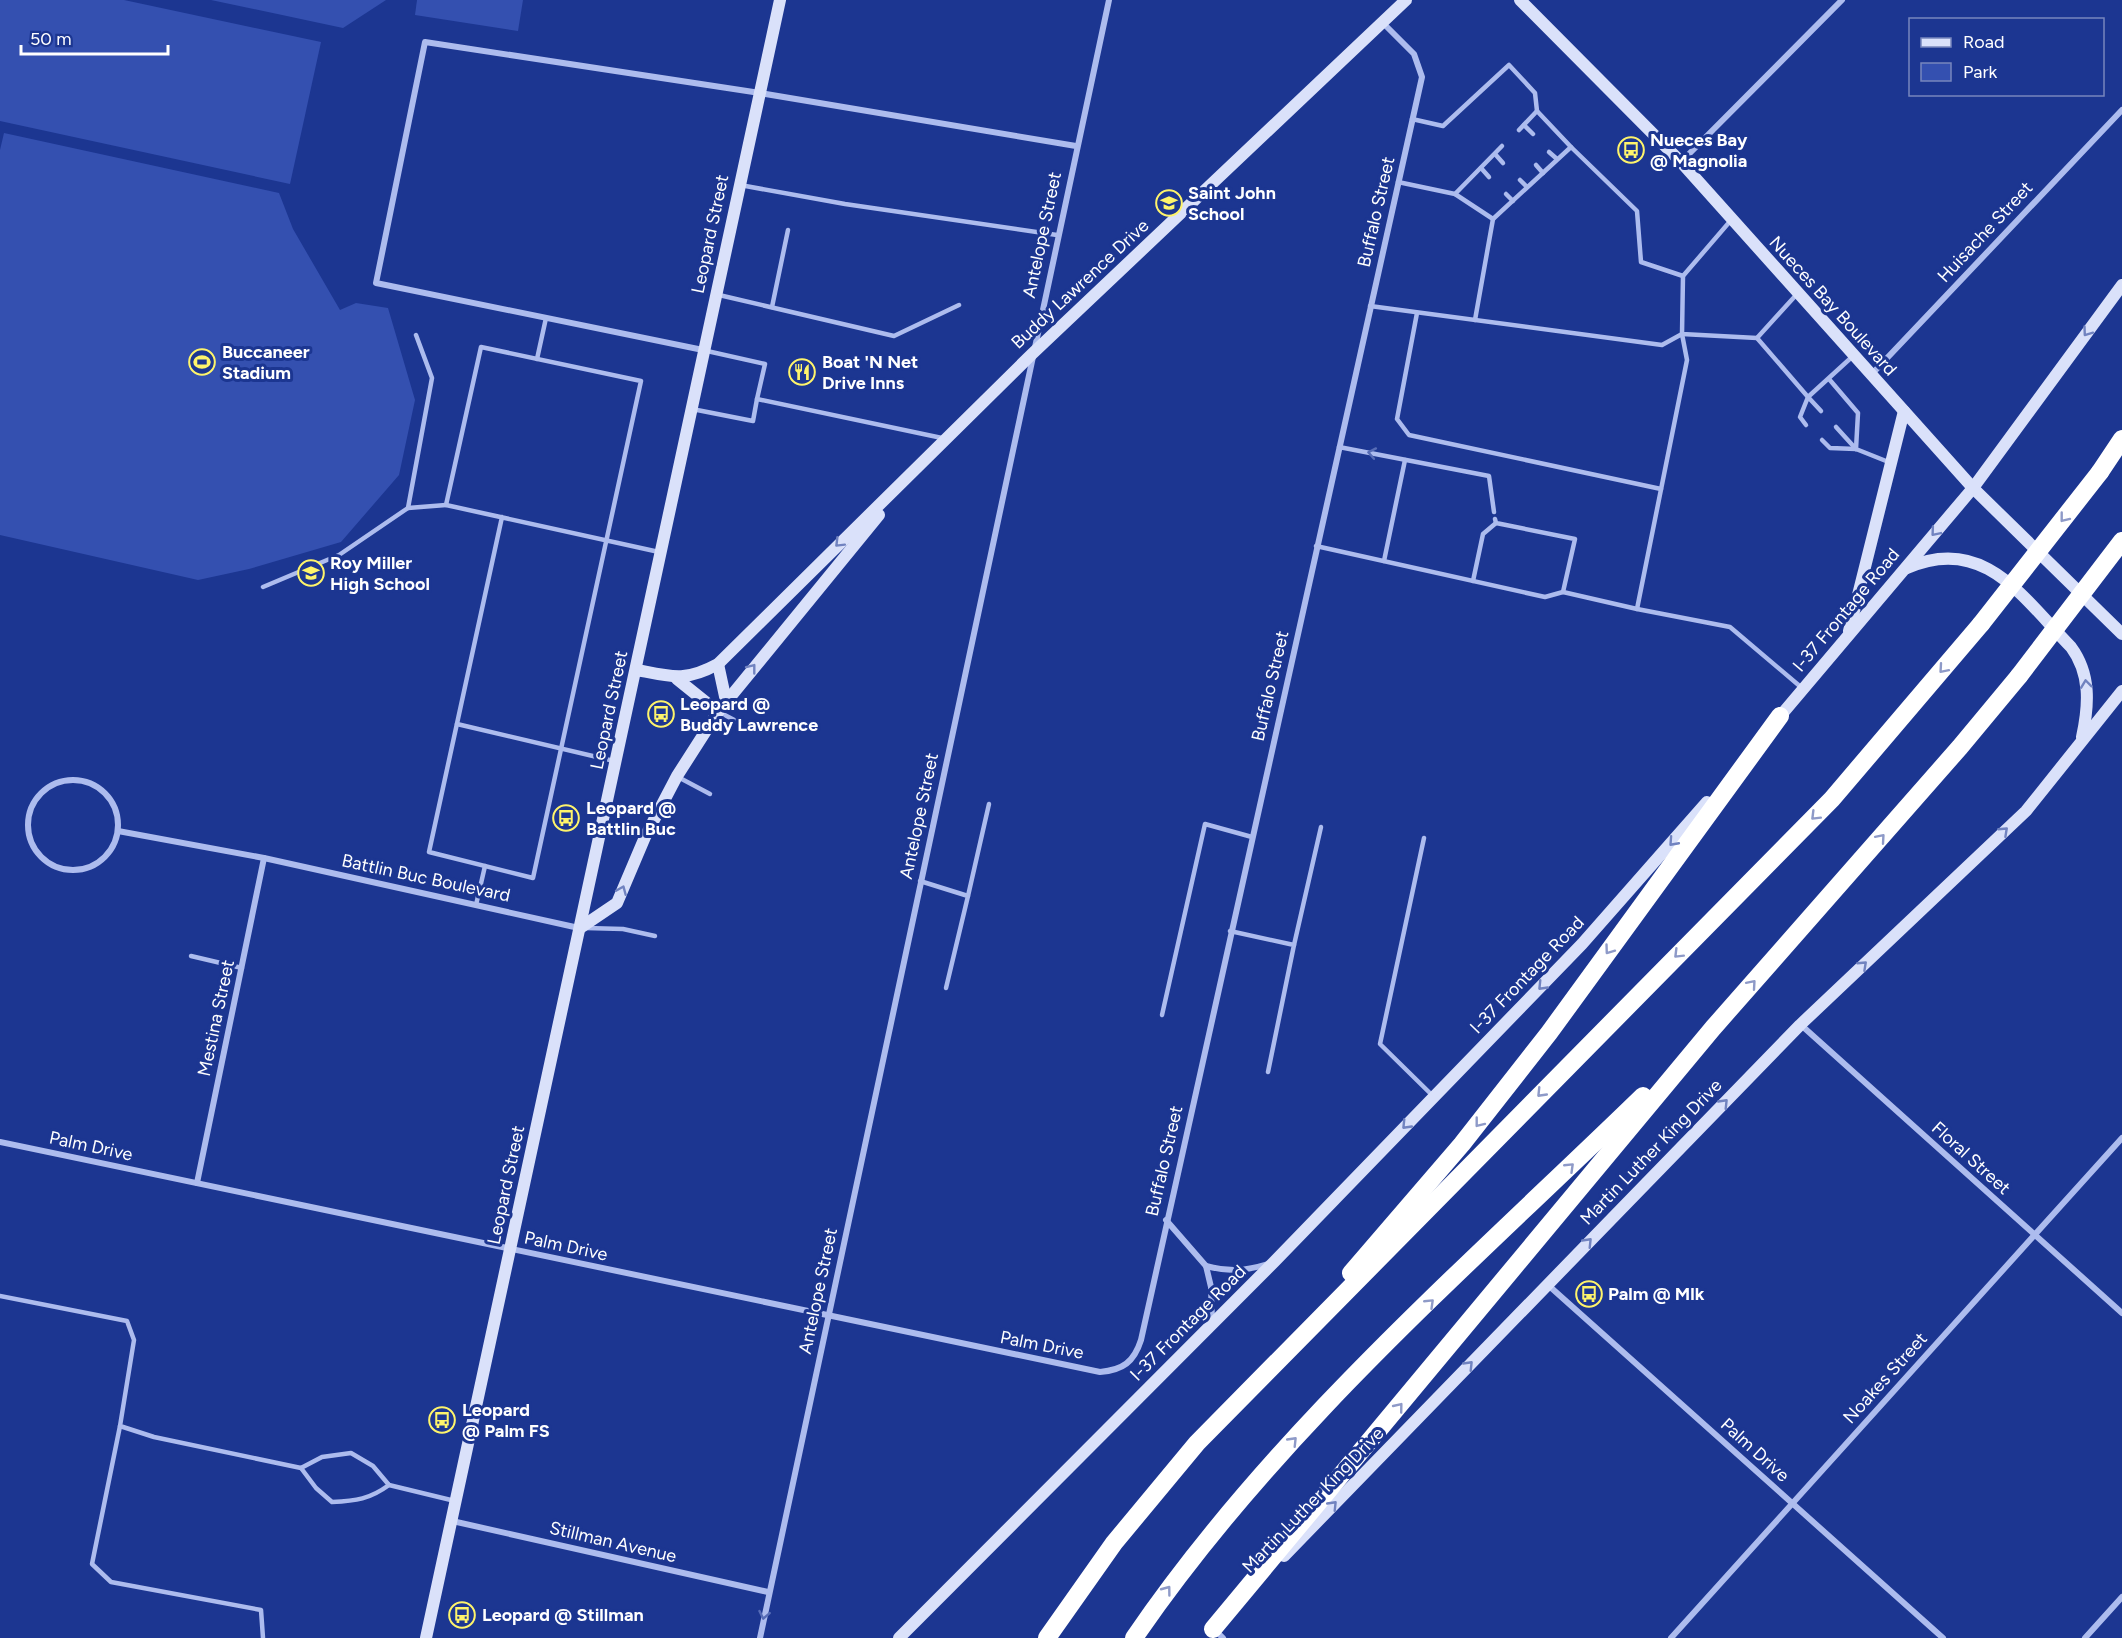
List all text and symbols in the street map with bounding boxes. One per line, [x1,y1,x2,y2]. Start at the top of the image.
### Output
scale bar [21,18,168,56]
legend [1909,18,2104,96]
text: 50 m [30,28,72,50]
text: Road [1963,31,2004,53]
text: Park [1963,61,1998,83]
place label: Nueces Bay @ Magnolia [1650,129,1748,172]
bus stop icon: Nueces Bay @ Magnolia [1616,135,1646,165]
street label: Buffalo Street [1353,154,1399,269]
street label: Antelope Street [1018,170,1066,300]
street label: Leopard Street [687,172,733,295]
street label: Huisache Street [1933,177,2037,287]
place label: Saint John School [1188,182,1276,225]
school or university icon: Saint John School [1154,188,1184,218]
street label: Buddy Lawrence Drive [1007,214,1154,353]
street label: Nueces Bay Boulevard [1765,232,1901,380]
one-way arrow [2084,326,2095,337]
place label: Buccaneer Stadium [222,341,310,384]
sports icon: Buccaneer Stadium [187,347,217,377]
place label: Boat 'N Net Drive Inns [822,351,918,394]
restaurant icon: Boat 'N Net Drive Inns [787,357,817,387]
one-way arrow [1367,447,1377,460]
one-way arrow [2060,512,2071,523]
one-way arrow [1931,525,1942,536]
one-way arrow [836,536,847,547]
street label: I-37 Frontage Road [1788,544,1904,676]
place label: Roy Miller High School [330,552,430,595]
school or university icon: Roy Miller High School [296,558,326,588]
street label: Buffalo Street [1247,628,1293,743]
street label: Leopard Street [586,648,632,771]
one-way arrow [1939,662,1950,673]
one-way arrow [745,664,756,675]
one-way arrow [2080,679,2092,688]
place label: Leopard @ Buddy Lawrence [680,693,818,736]
bus stop icon: Leopard @ Buddy Lawrence [646,699,676,729]
street label: Antelope Street [895,751,943,881]
place label: Leopard @ Battlin Buc [586,797,676,840]
bus stop icon: Leopard @ Battlin Buc [551,803,581,833]
one-way arrow [1812,808,1823,819]
one-way arrow [1998,827,2008,838]
one-way arrow [1873,834,1884,845]
one-way arrow [1669,835,1680,845]
street label: Battlin Buc Boulevard [340,849,512,907]
one-way arrow [615,885,627,896]
street label: I-37 Frontage Road [1465,912,1589,1038]
one-way arrow [1606,944,1617,955]
one-way arrow [1674,948,1685,958]
street label: Mestina Street [193,958,239,1078]
one-way arrow [1856,962,1867,973]
one-way arrow [1538,979,1549,989]
one-way arrow [1745,980,1756,991]
street label: Martin Luther King Drive [1576,1074,1727,1230]
one-way arrow [1537,1085,1548,1096]
one-way arrow [1717,1099,1728,1110]
street label: Buffalo Street [1141,1103,1187,1218]
one-way arrow [1476,1116,1487,1127]
street label: Floral Street [1927,1117,2015,1199]
one-way arrow [1402,1119,1413,1129]
street label: Leopard Street [483,1123,529,1246]
street label: Palm Drive [47,1126,135,1166]
one-way arrow [1563,1163,1574,1174]
street label: Palm Drive [522,1226,610,1266]
street label: Antelope Street [794,1226,842,1356]
one-way arrow [1581,1239,1592,1250]
street label: I-37 Frontage Road [1126,1261,1250,1385]
bus stop icon: Palm @ Mlk [1574,1279,1604,1309]
place label: Palm @ Mlk [1608,1283,1705,1305]
one-way arrow [1422,1299,1433,1310]
street label: Palm Drive [998,1326,1086,1364]
street label: Noakes Street [1838,1328,1932,1428]
one-way arrow [1462,1361,1473,1372]
place label: Leopard @ Palm FS [462,1399,550,1442]
one-way arrow [1391,1403,1402,1414]
bus stop icon: Leopard @ Palm FS [427,1405,457,1435]
street label: Palm Drive [1716,1413,1794,1487]
street label: Martin Luther King Drive [1238,1422,1389,1578]
one-way arrow [1285,1438,1296,1449]
one-way arrow [1326,1501,1337,1512]
street label: Stillman Avenue [547,1517,679,1567]
one-way arrow [1160,1586,1171,1597]
bus stop icon: Leopard @ Stillman [447,1600,477,1630]
place label: Leopard @ Stillman [482,1604,644,1626]
one-way arrow [758,1610,771,1620]

